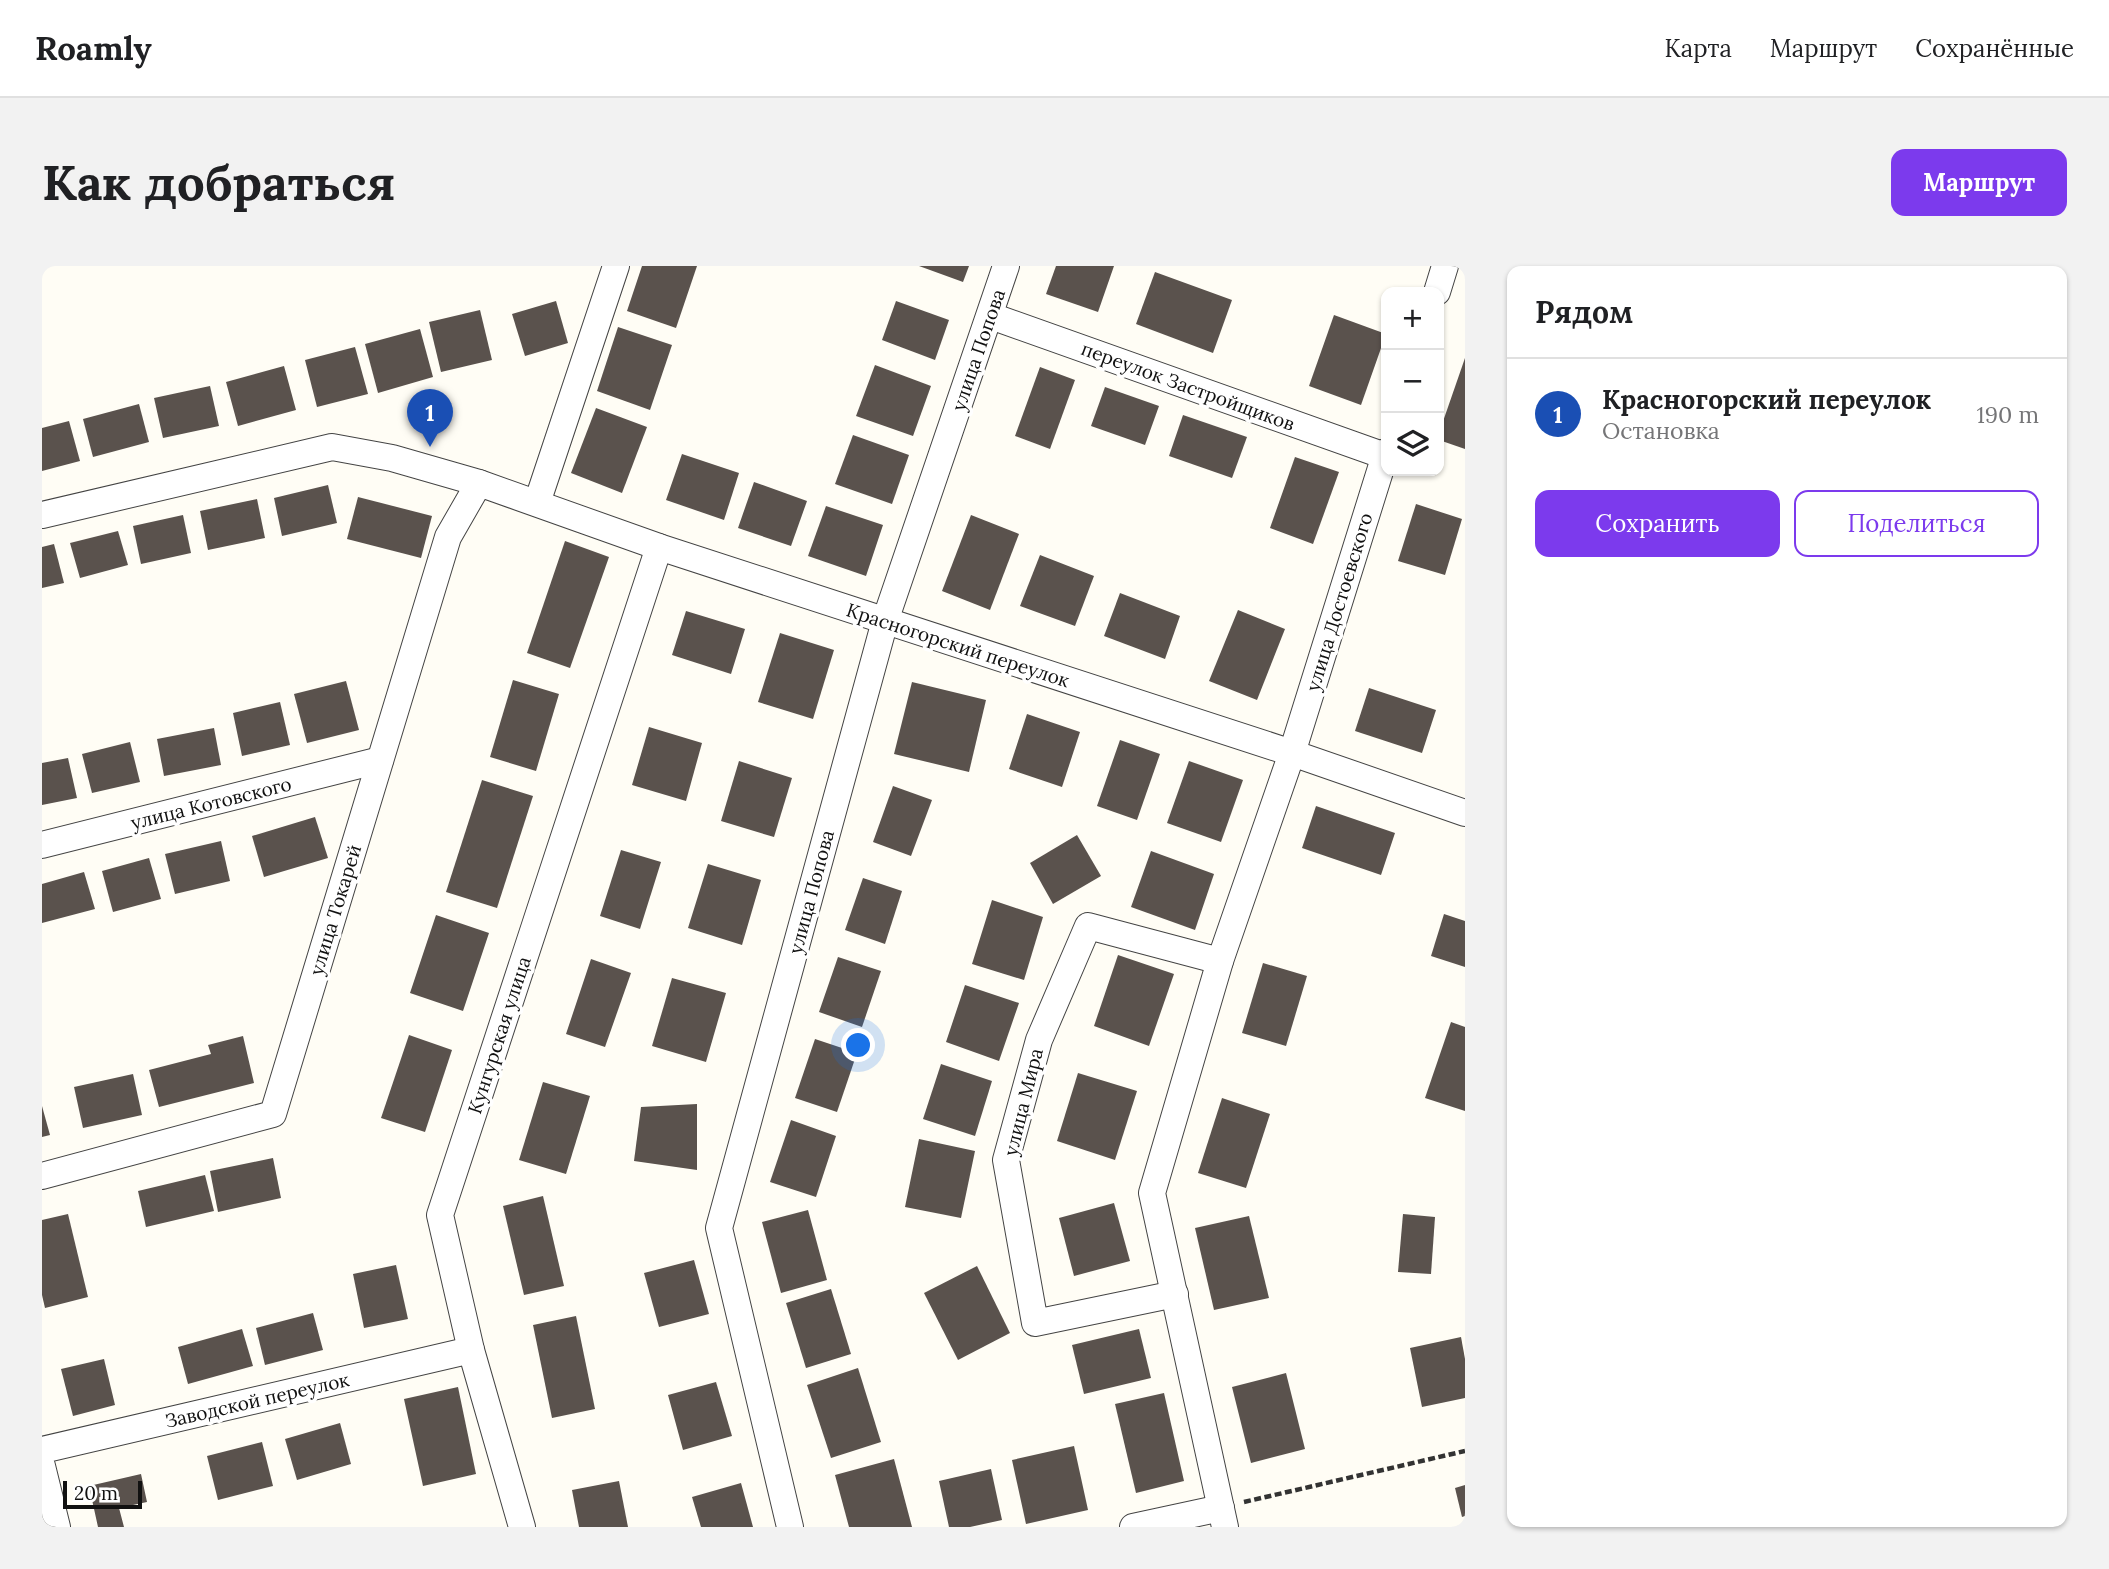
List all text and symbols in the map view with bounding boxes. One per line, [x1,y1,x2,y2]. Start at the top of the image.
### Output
text: Roamly [35,27,152,69]
text: Карта [1664,33,1732,64]
text: Маршрут [1770,33,1877,64]
text: Сохранённые [1915,33,2074,64]
button: Маршрут [1891,149,2067,216]
text: Как добраться [42,151,396,213]
street label: улица Попова [946,286,1010,414]
map controls [1381,287,1444,476]
button: + [1381,287,1444,350]
text: Рядом [1535,293,1633,331]
street label: переулок Застройщиков [1078,336,1298,436]
button: − [1381,350,1444,413]
text: Красногорский переулок [1602,383,1931,416]
pin: 1 [407,389,453,447]
text: 1 [1553,400,1563,429]
text: 190 m [1976,400,2039,429]
button: layers [1381,413,1444,476]
text: Остановка [1602,416,1720,445]
button: Сохранить [1535,490,1780,557]
button: Поделиться [1794,490,2039,557]
street label: улица Достоевского [1300,510,1378,694]
street label: Красногорский переулок [843,598,1073,693]
street label: улица Котовского [128,771,294,835]
street label: улица Попова [783,827,839,957]
street label: улица Токарей [304,842,366,978]
street label: Кунгурская улица [462,953,536,1117]
your location [841,1028,875,1062]
street label: улица Мира [998,1045,1048,1158]
street label: Заводской переулок [163,1367,352,1433]
scale bar [63,1478,142,1510]
text: 20 m [74,1481,118,1505]

